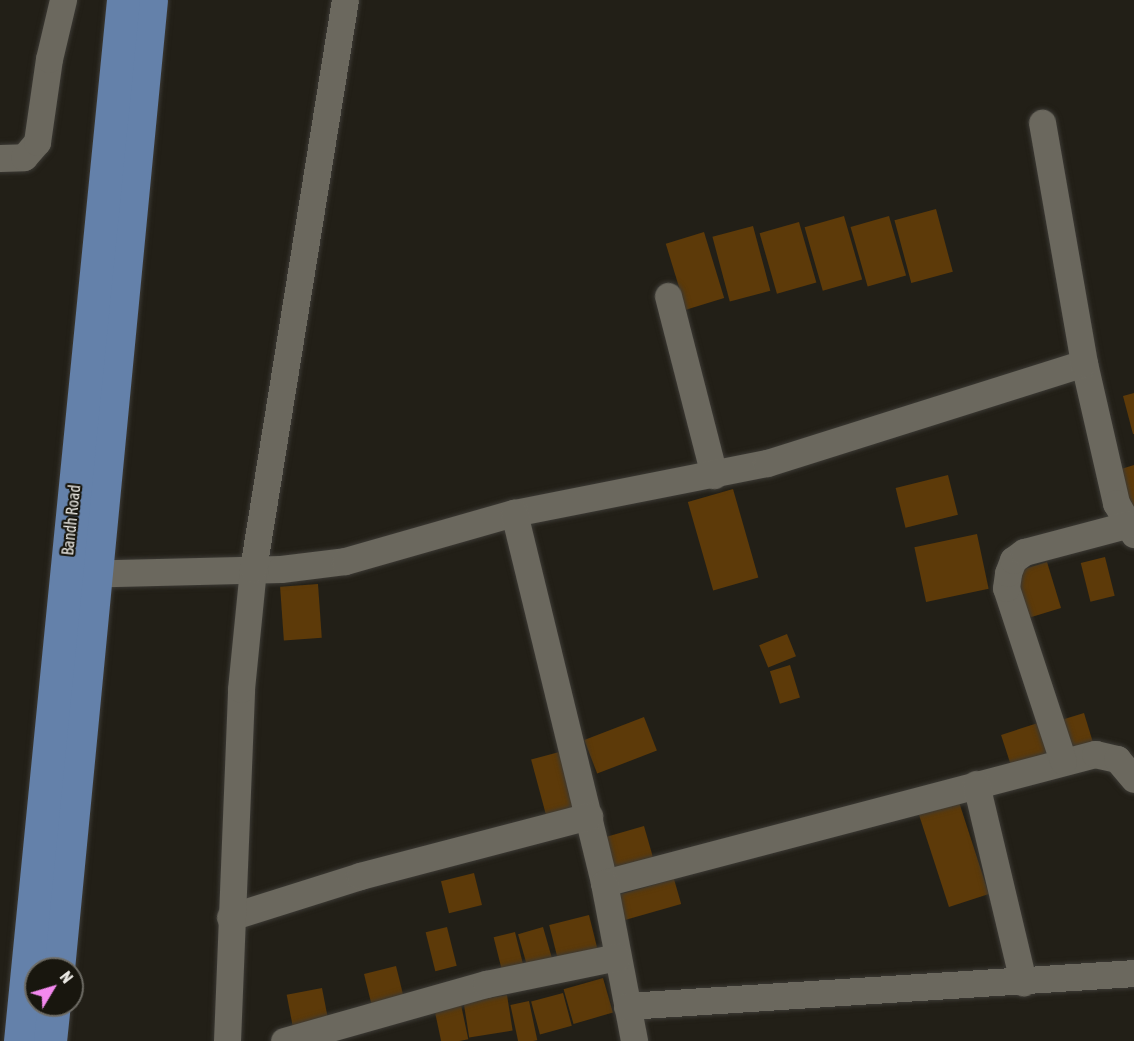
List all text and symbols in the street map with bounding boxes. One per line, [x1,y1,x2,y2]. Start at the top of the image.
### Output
street label: Bandh Road [58,484,84,556]
north arrow [24,957,84,1017]
text: N [57,968,77,986]

